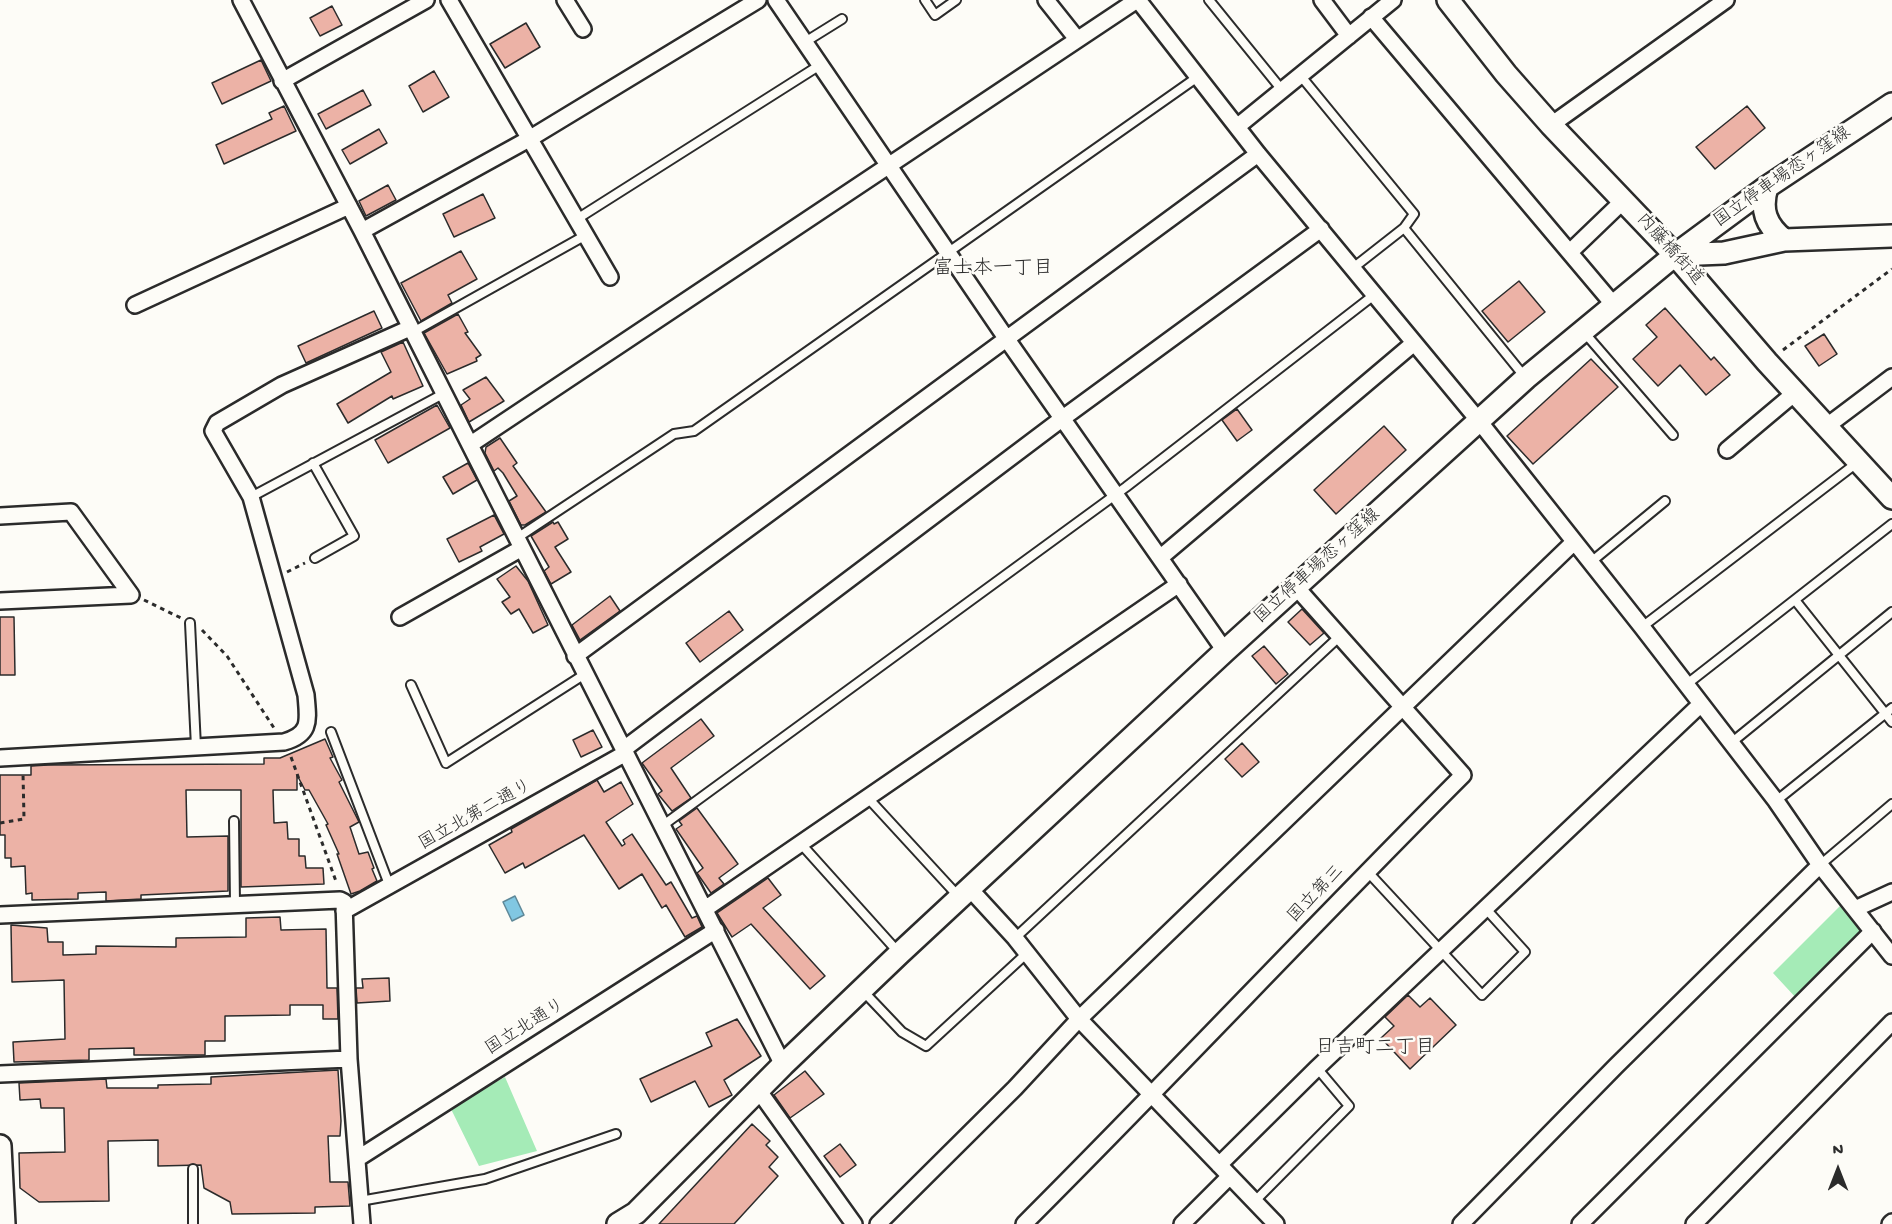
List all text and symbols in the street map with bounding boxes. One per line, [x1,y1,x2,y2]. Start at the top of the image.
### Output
street label: 国立停車場恋ヶ窪線 [1710,123,1856,233]
street label: 内藤橋街道 [1631,209,1707,291]
district label: 富士本一丁目 [933,258,1053,282]
street label: 国立停車場恋ヶ窪線 [1251,505,1385,629]
street label: 国立北第二通り [416,776,536,856]
street label: 国立第三 [1284,862,1350,928]
street label: 国立北通り [482,995,570,1061]
district label: 日吉町二丁目 [1315,1037,1435,1061]
north arrow [1808,1140,1868,1200]
text: N [1833,1142,1843,1161]

